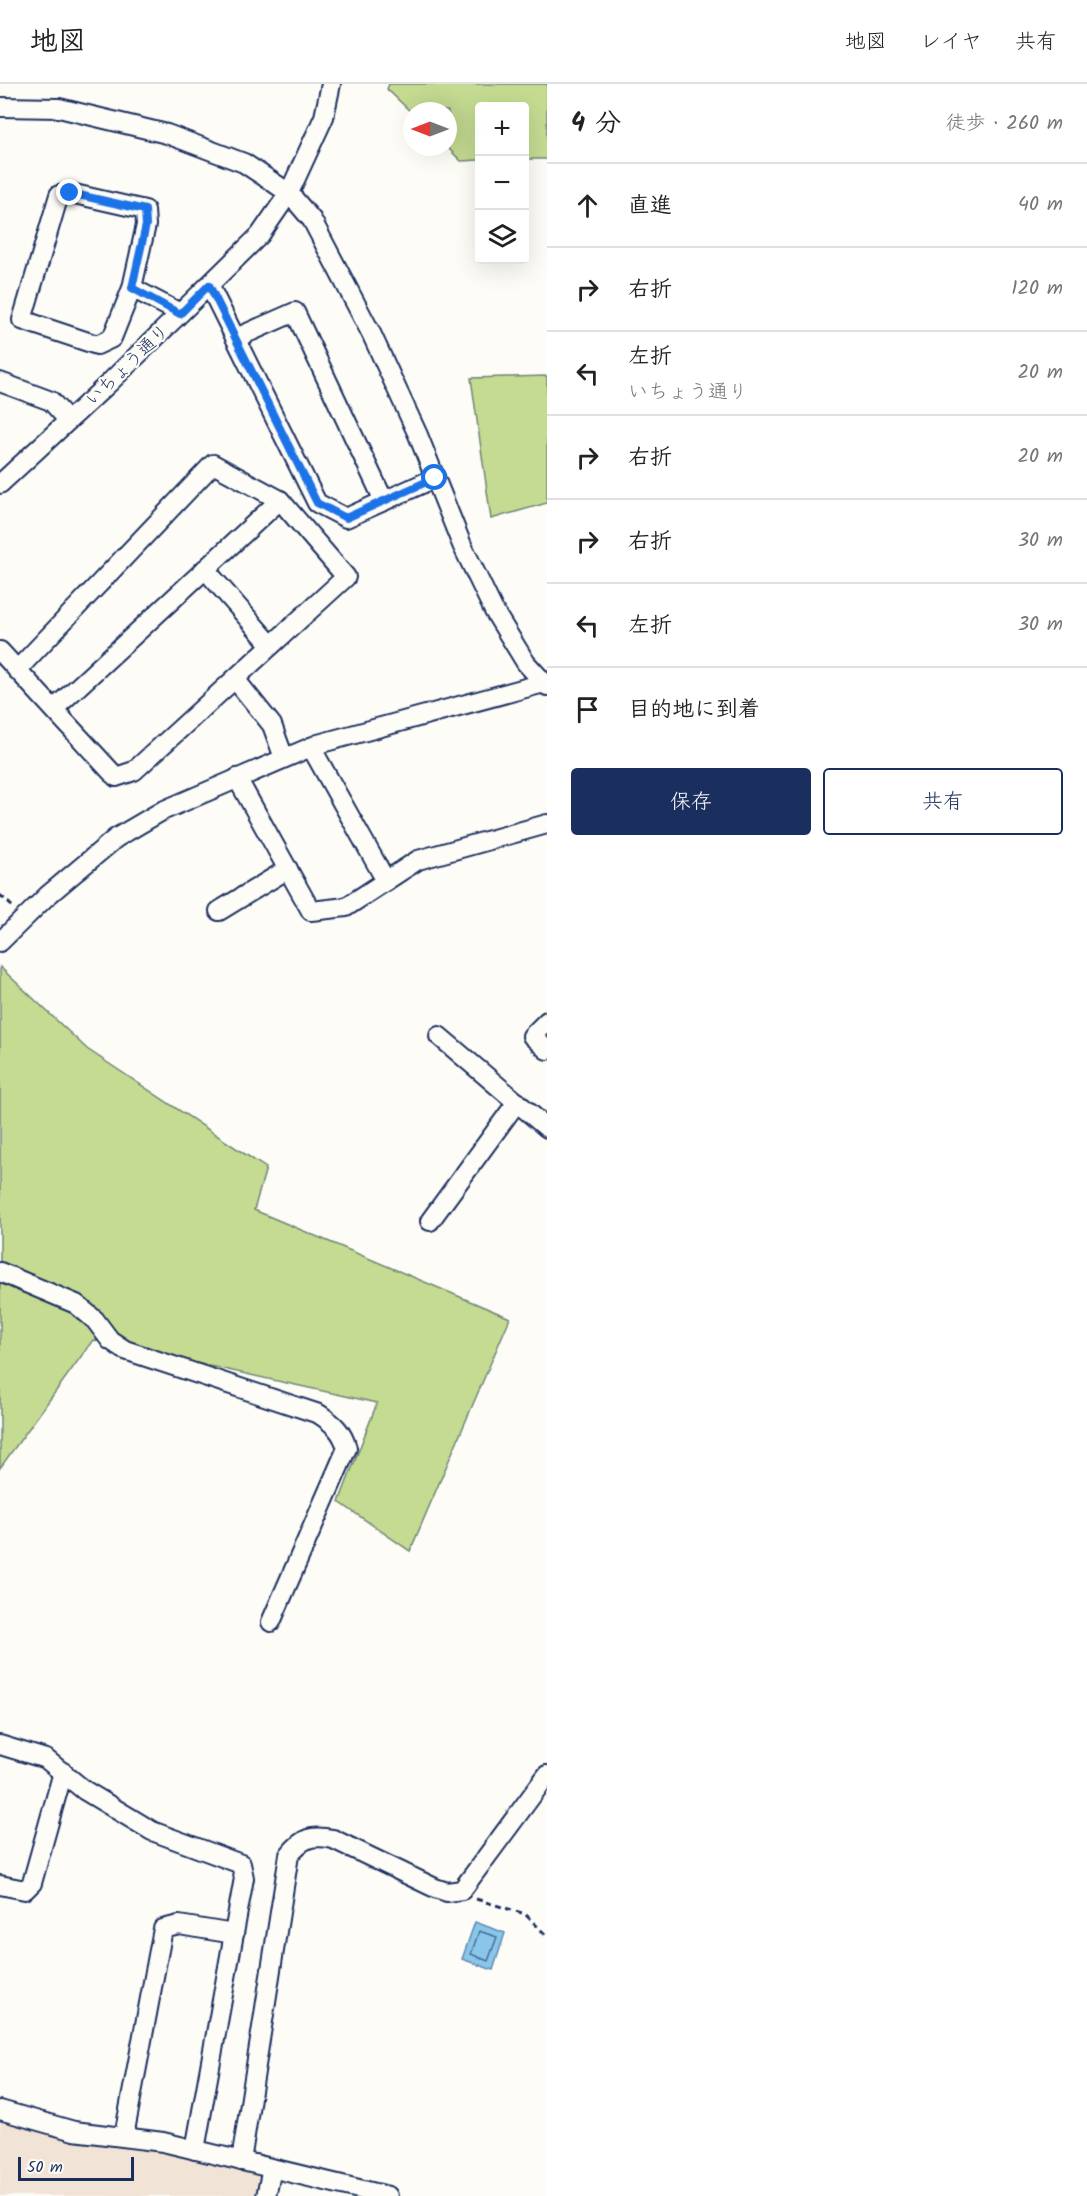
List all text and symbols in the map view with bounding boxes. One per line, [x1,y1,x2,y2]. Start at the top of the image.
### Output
text: 地図 [30,20,86,65]
text: 地図 [845,26,887,59]
text: レイヤ [920,26,982,59]
text: 共有 [1015,26,1057,59]
north arrow [403,102,457,156]
map controls [475,102,529,264]
button: + [475,102,529,156]
text: 4 分 [571,103,621,145]
text: 徒歩 · 260 m [946,108,1063,140]
button: − [475,156,529,210]
route end [56,179,82,205]
icon: ahead [571,189,604,222]
text: 直進 [628,189,672,224]
text: 40 m [1018,189,1063,221]
button: layers [475,210,529,264]
icon: right [571,273,604,306]
text: 右折 [628,273,672,308]
text: 120 m [1011,273,1063,305]
street label: いちょう通り [79,318,177,414]
text: 左折 [628,340,672,375]
icon: left [571,357,604,390]
text: 20 m [1017,357,1063,389]
text: いちょう通り [628,377,748,409]
icon: right [571,441,604,474]
text: 右折 [628,441,672,476]
text: 20 m [1017,441,1063,473]
route start [421,464,447,490]
icon: right [571,525,604,558]
text: 右折 [628,525,672,560]
text: 30 m [1018,525,1063,557]
icon: left [571,609,604,642]
text: 左折 [628,609,672,644]
text: 30 m [1018,609,1063,641]
icon: arrive [571,693,604,726]
text: 目的地に到着 [628,693,760,728]
button: 保存 [571,768,811,835]
button: 共有 [823,768,1063,835]
scale bar [18,2154,134,2182]
text: 50 m [27,2155,63,2180]

